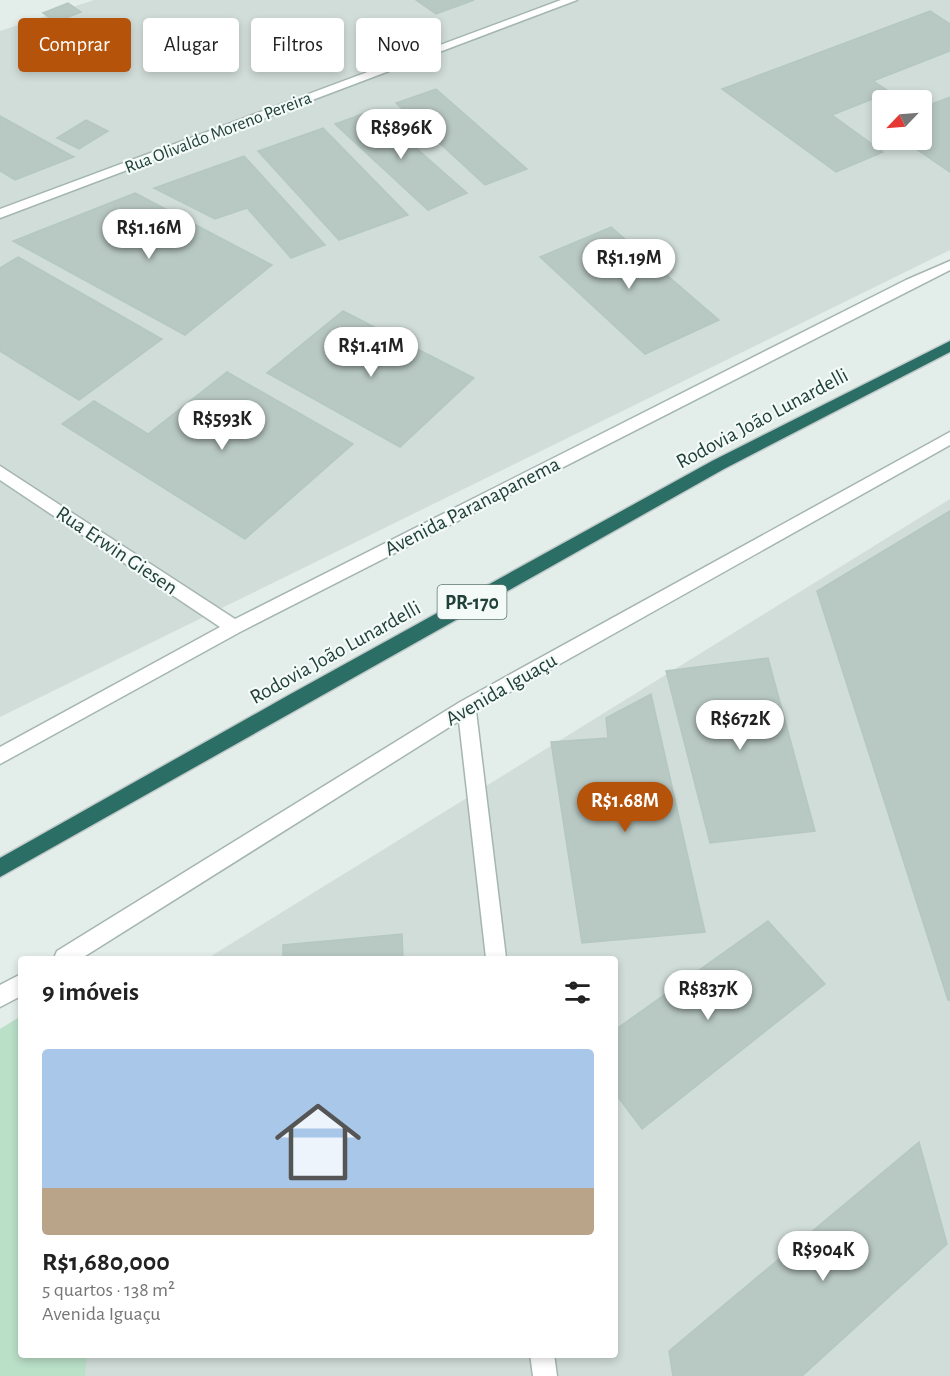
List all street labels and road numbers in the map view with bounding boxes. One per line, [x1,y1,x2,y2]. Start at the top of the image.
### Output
street label: Rua Olivaldo Moreno Pereira [122,89,314,177]
street label: Rodovia João Lunardelli [673,364,852,473]
street label: Avenida Paranapanema [381,453,564,560]
street label: Rua Erwin Giesen [52,502,181,599]
road number: PR-170 [438,585,506,619]
street label: Rodovia João Lunardelli [246,597,424,708]
street label: Avenida Iguaçu [442,649,561,730]

